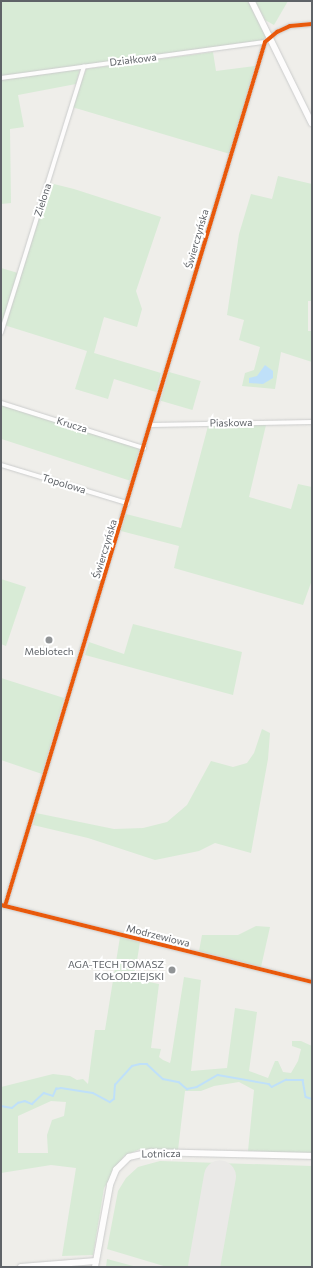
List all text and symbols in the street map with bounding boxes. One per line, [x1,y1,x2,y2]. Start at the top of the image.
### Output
street label: Działkowa [109,51,157,69]
street label: Zielona [32,182,54,218]
street label: Świerczyńska [183,208,211,270]
street label: Krucza [55,415,89,435]
street label: Piaskowa [210,417,252,429]
street label: Topolowa [41,472,87,496]
street label: Świerczyńska [90,518,120,580]
marker: Meblotech [44,635,54,645]
place label: Meblotech [24,646,74,658]
street label: Modrzewiowa [125,922,191,950]
place label: AGA-TECH TOMASZ KOŁODZIEJSKI [68,958,164,982]
marker: AGA-TECH TOMASZ KOŁODZIEJSKI [167,965,177,975]
street label: Lotnicza [141,1148,181,1160]

